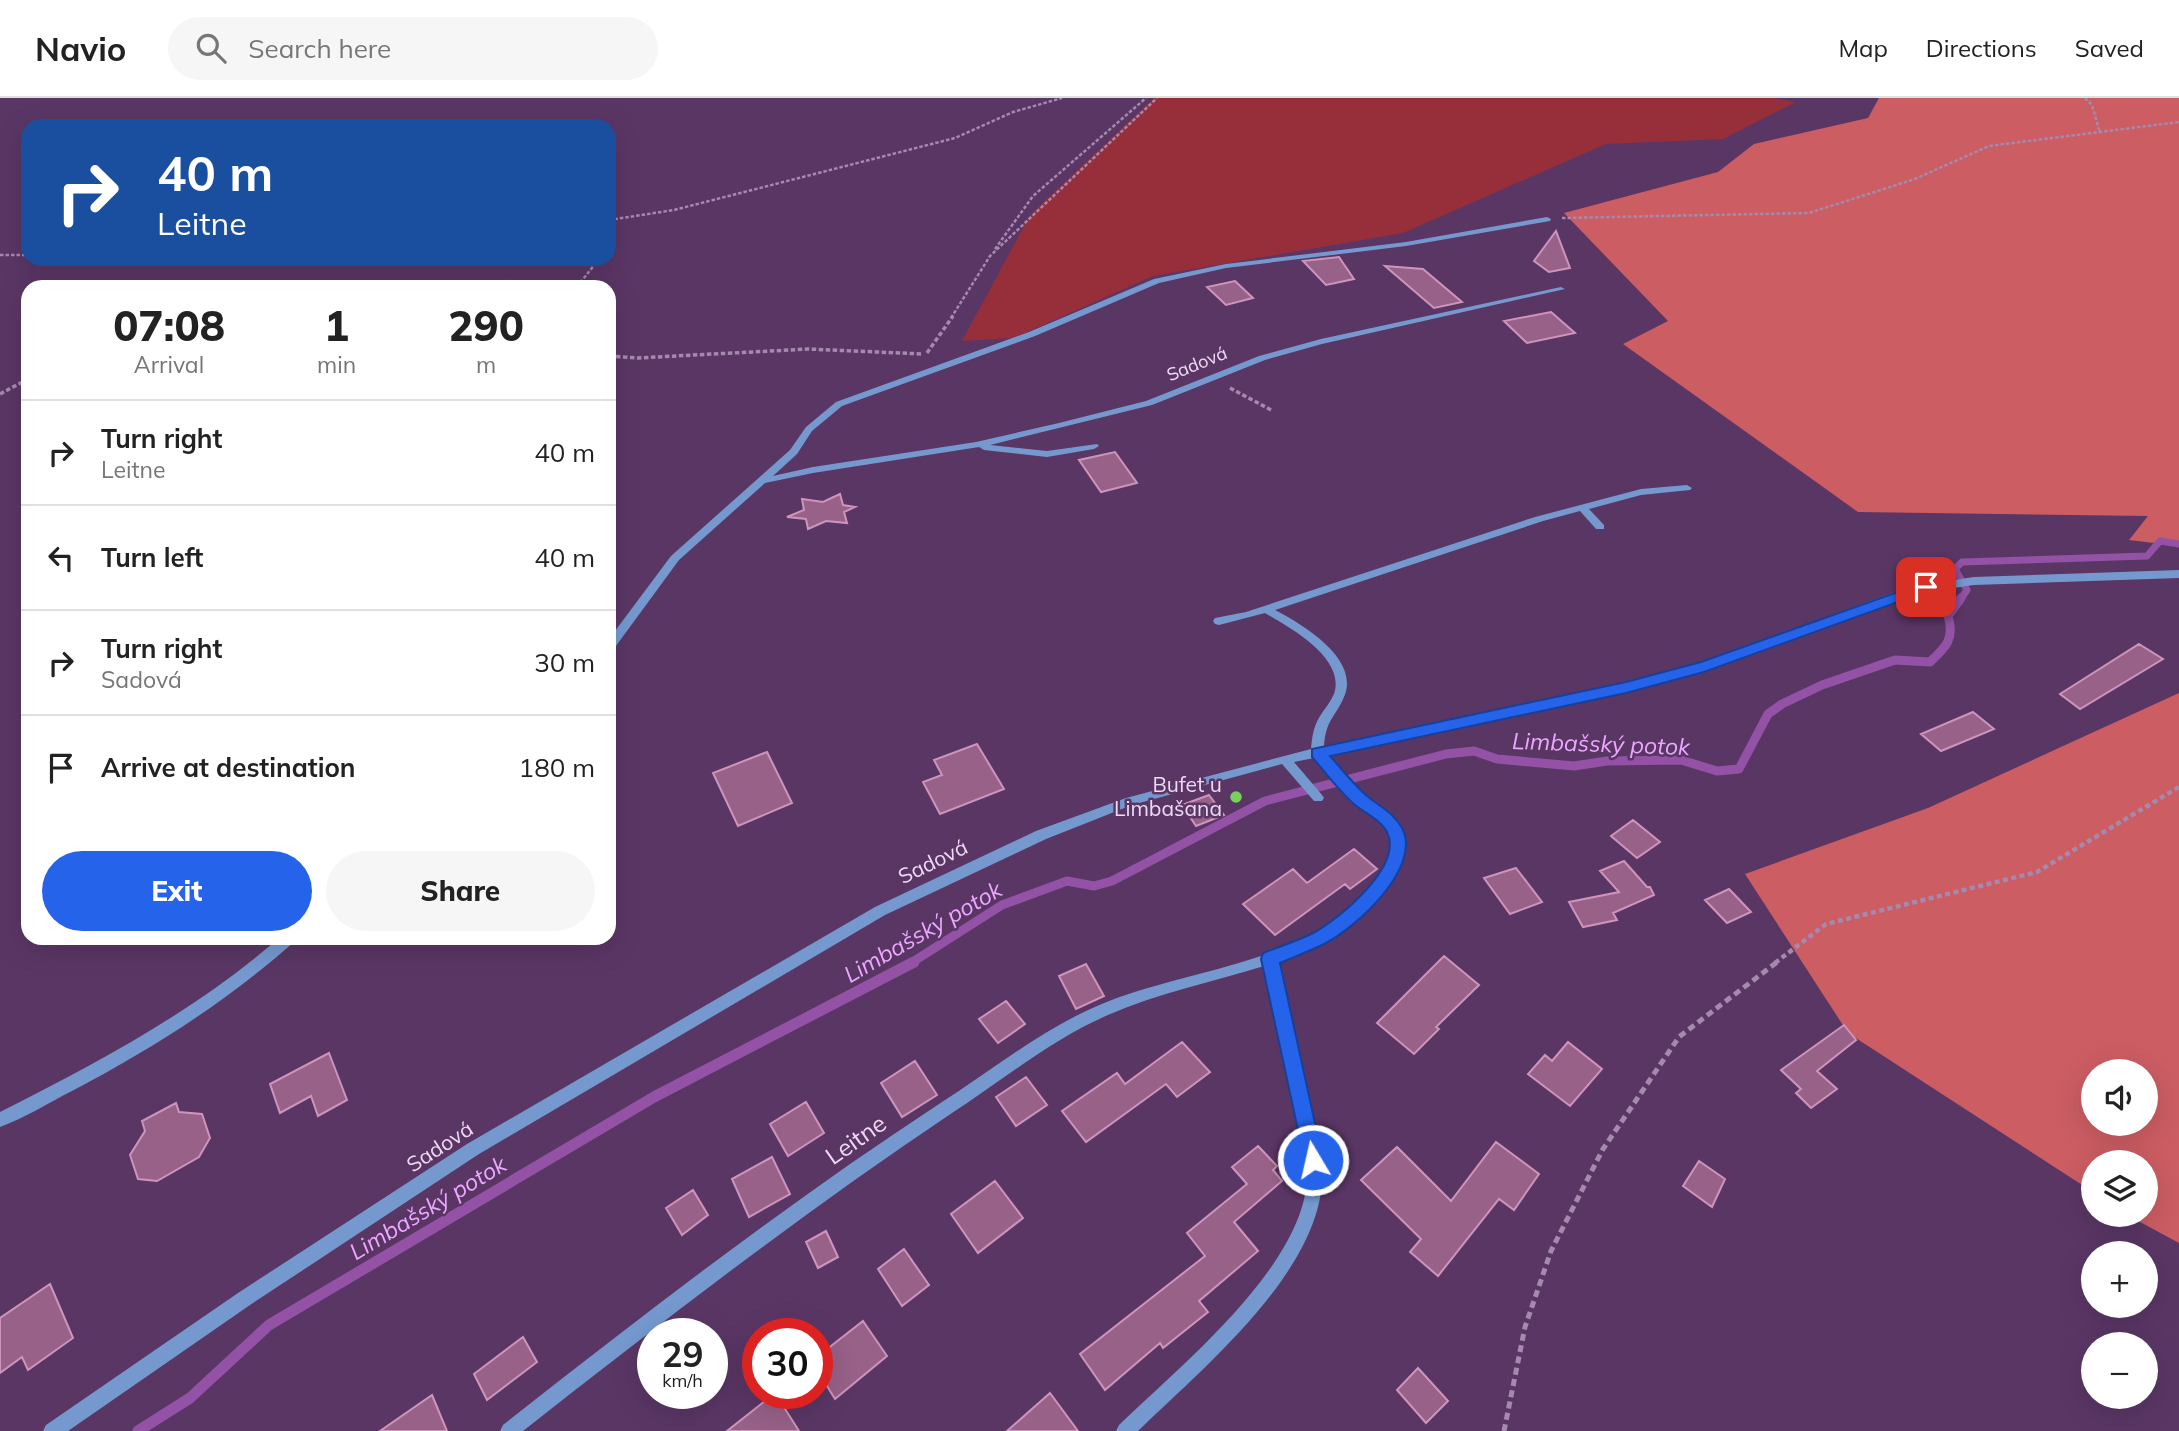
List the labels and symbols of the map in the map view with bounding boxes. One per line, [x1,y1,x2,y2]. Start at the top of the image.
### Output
street label: Sadová [1163,341,1230,386]
pin [1896,557,1956,617]
water label: Limbašský potok [1512,726,1692,761]
place label: Bufet u Limbašana [1114,771,1222,821]
marker: Bufet u Limbašana [1228,789,1244,805]
street label: Sadová [894,833,971,889]
water label: Limbašský potok [838,874,1008,989]
street label: Leitne [819,1108,892,1171]
street label: Sadová [401,1115,478,1177]
position arrow [1276,1123,1350,1197]
water label: Limbašský potok [344,1149,512,1266]
speed limit sign: 30 [742,1318,833,1409]

